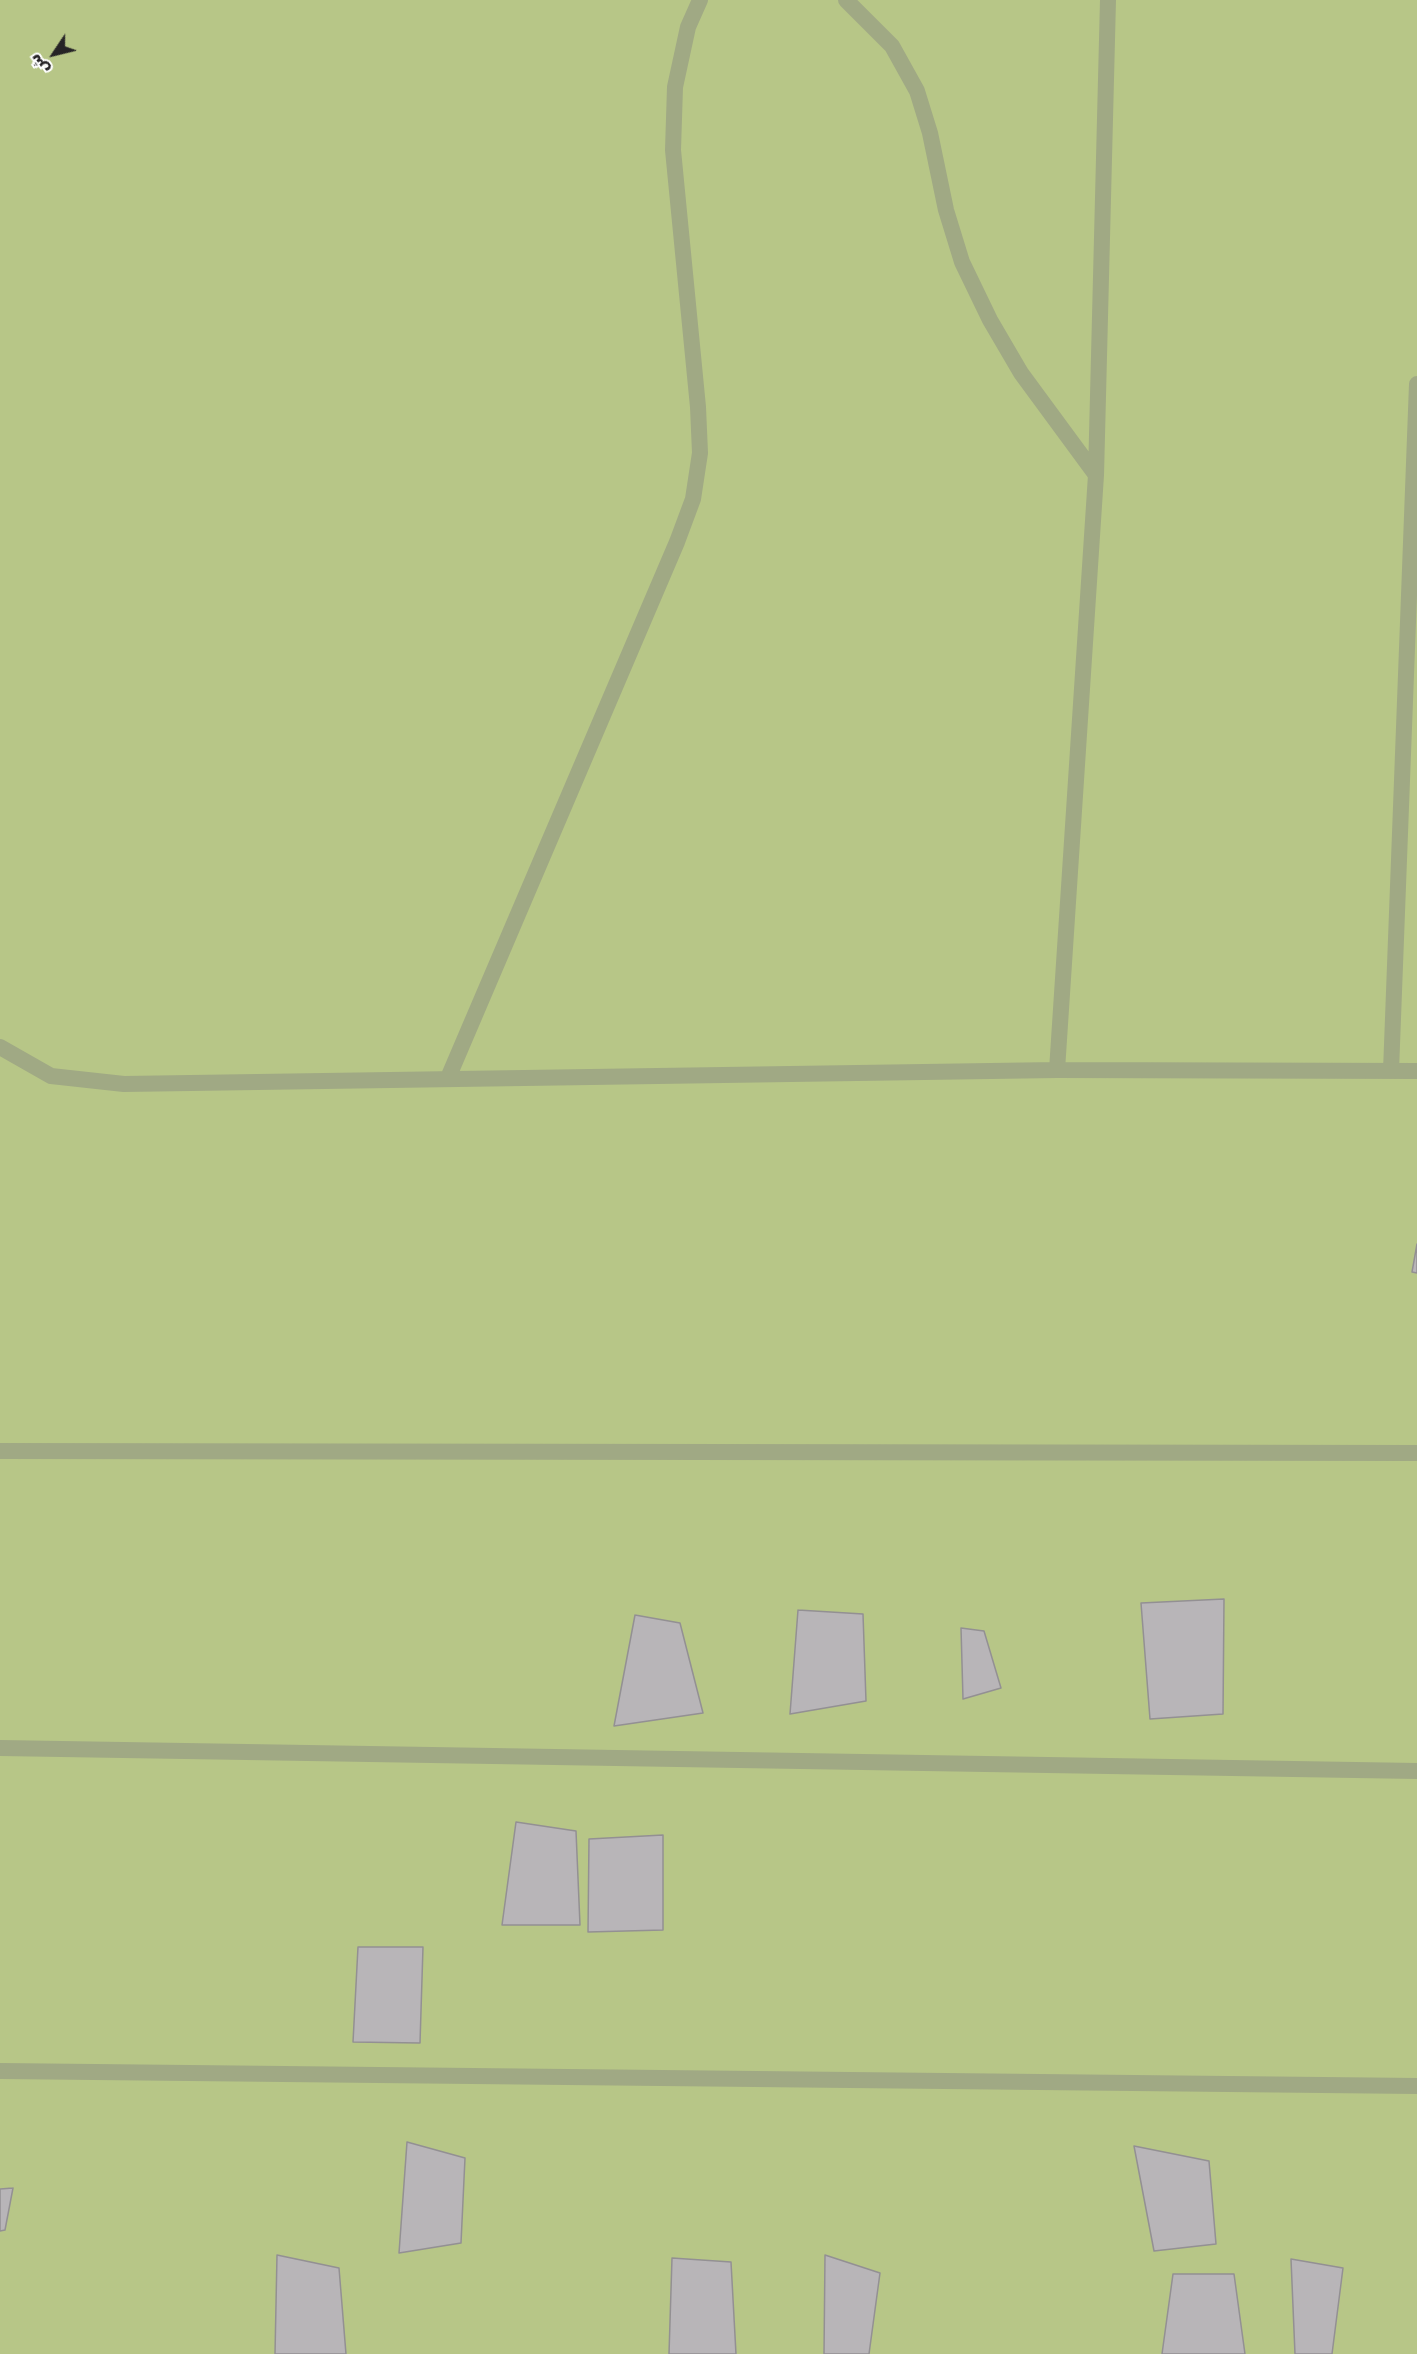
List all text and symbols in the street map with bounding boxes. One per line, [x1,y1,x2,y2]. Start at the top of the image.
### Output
north arrow [24,24,84,84]
text: ش [25,50,53,79]

